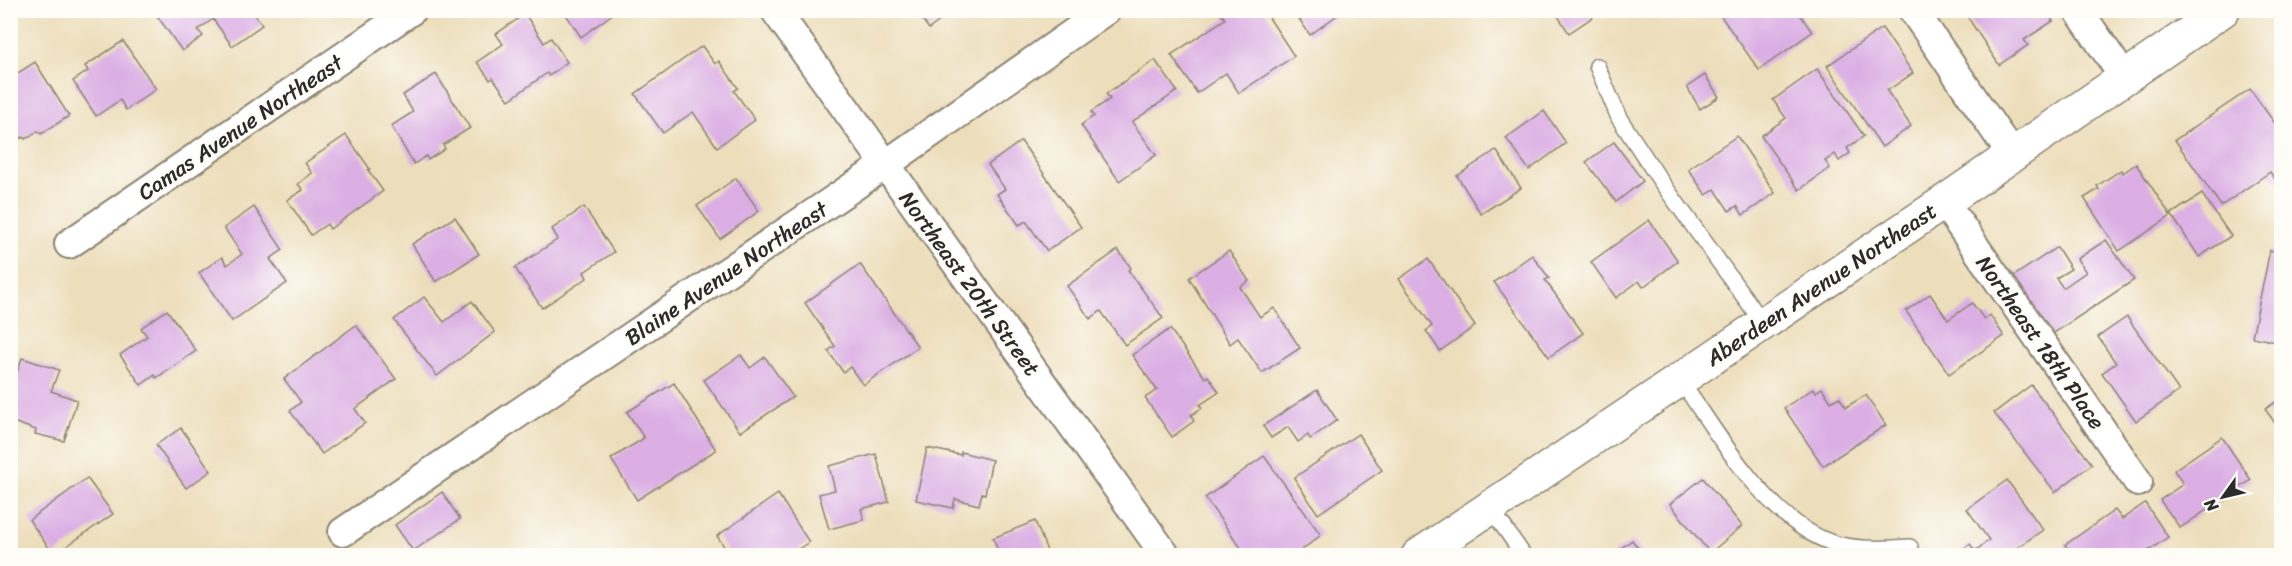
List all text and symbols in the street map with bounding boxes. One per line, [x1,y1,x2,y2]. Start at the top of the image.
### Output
street label: Camas Avenue Northeast [129,43,352,211]
street label: Northeast 20th Street [889,182,1051,385]
street label: Blaine Avenue Northeast [616,190,837,356]
street label: Aberdeen Avenue Northeast [1697,192,1946,377]
street label: Northeast 18th Place [1965,247,2116,438]
north arrow [2193,467,2253,527]
text: N [2195,492,2227,519]

